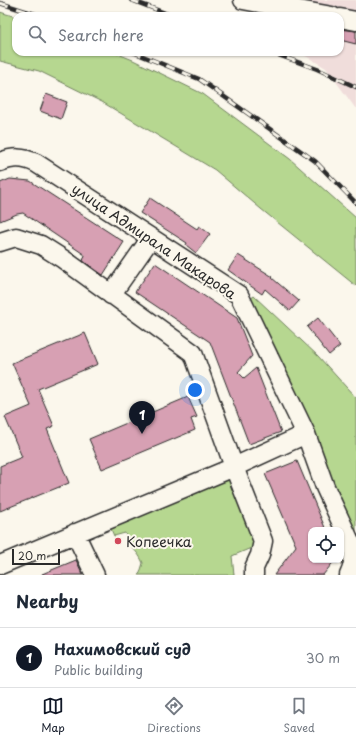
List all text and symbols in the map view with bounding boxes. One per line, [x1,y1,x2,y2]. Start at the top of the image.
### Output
search box [12,12,344,56]
icon: search [26,23,48,45]
text: Search here [58,23,144,46]
street label: улица Адмирала Макарова [68,178,241,304]
your location [185,380,205,400]
pin: 1 [129,401,155,434]
map controls [308,527,344,563]
button: locate [308,527,344,563]
place label: Копеечка [126,531,192,552]
marker: Копеечка [113,536,123,546]
scale bar [12,547,60,566]
text: 20 m [18,547,46,564]
text: Nearby [16,588,78,614]
text: Нахимовский суд [54,637,191,660]
text: 1 [26,648,32,667]
text: 30 m [306,648,340,667]
text: Public building [54,660,143,679]
tab: Map [41,695,65,736]
tab: Directions [147,695,201,736]
tab: Saved [283,695,315,736]

